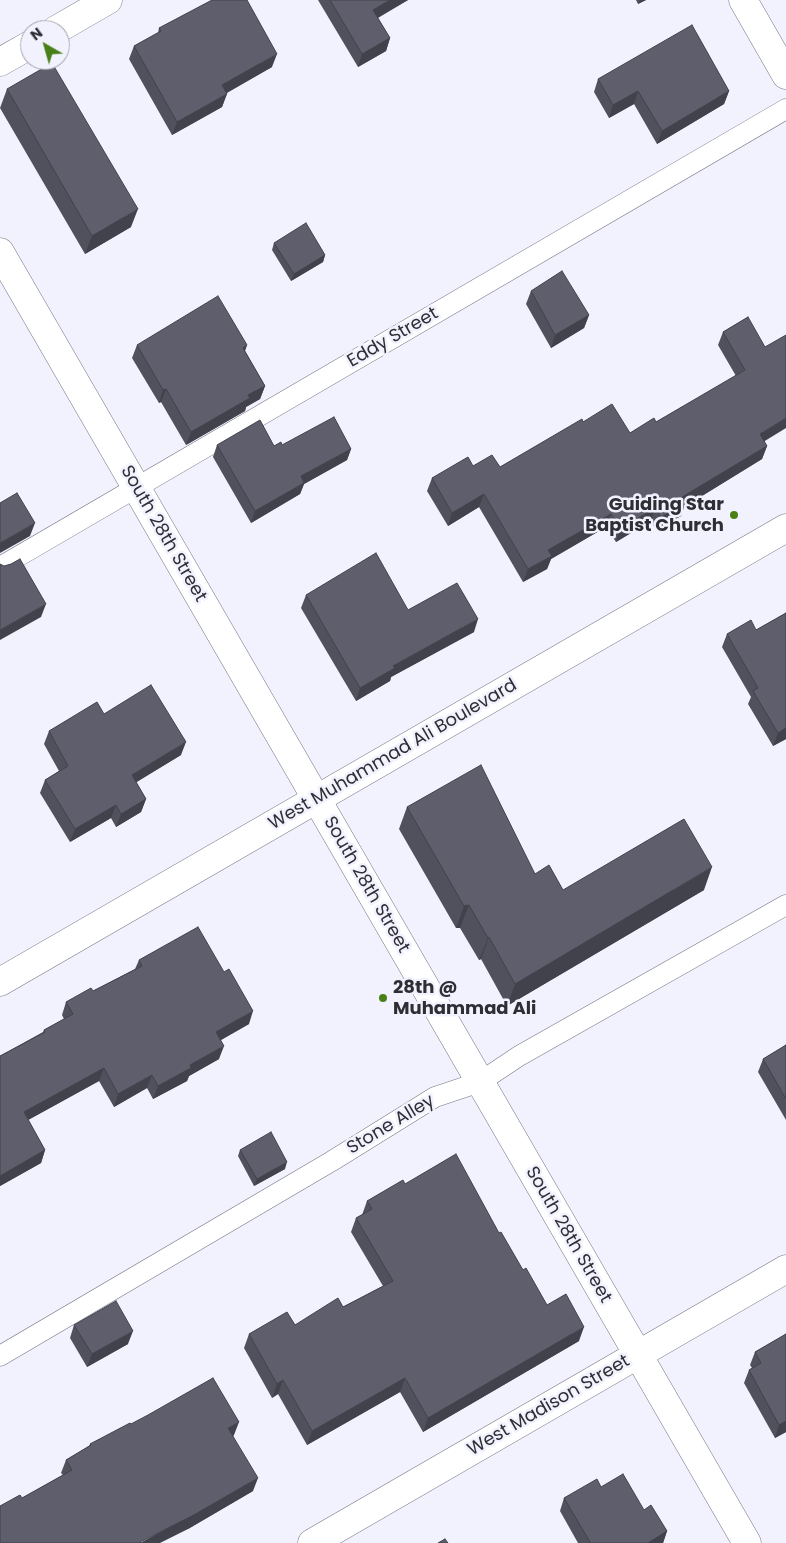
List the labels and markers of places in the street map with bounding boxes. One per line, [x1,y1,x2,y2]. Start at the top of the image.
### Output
place label: Guiding Star Baptist Church [585,494,724,536]
marker: Guiding Star Baptist Church [728,509,740,521]
place label: 28th @ Muhammad Ali [393,977,536,1020]
marker: 28th @ Muhammad Ali [377,992,389,1004]

